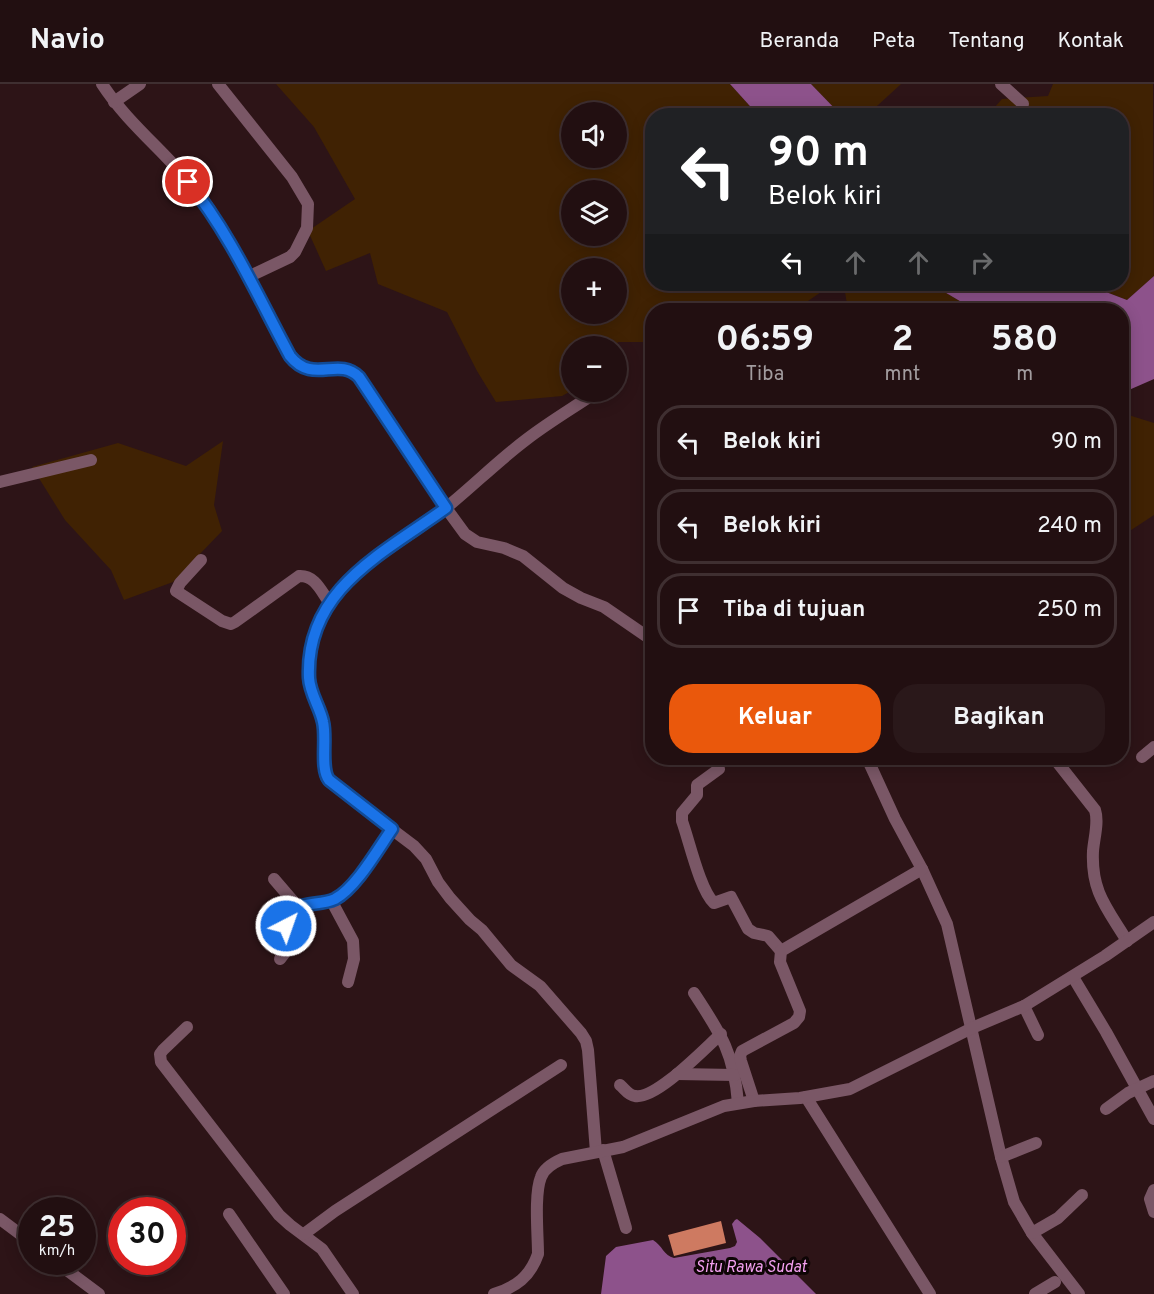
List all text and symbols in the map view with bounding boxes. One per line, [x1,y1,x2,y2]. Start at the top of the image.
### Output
text: Navio [30,23,105,59]
text: Beranda [760,28,839,55]
text: Peta [872,28,915,55]
text: Tentang [948,28,1025,55]
text: Kontak [1058,28,1124,55]
map controls [561,102,627,402]
button: sound [561,102,627,168]
text: 90 m [768,128,869,181]
icon: left [669,132,747,210]
pin [162,156,213,207]
icon: arrive [171,165,204,198]
button: layers [561,180,627,246]
text: Belok kiri [768,180,882,214]
icon: left [776,246,809,279]
icon: ahead [839,246,872,279]
icon: ahead [902,246,935,279]
icon: right [965,246,998,279]
button: + [561,258,627,324]
text: 06:59 [715,318,814,364]
text: 2 [891,318,913,364]
text: 580 [991,318,1059,364]
button: − [561,336,627,402]
text: Tiba [745,362,784,388]
text: mnt [885,362,920,388]
text: m [1016,362,1033,388]
icon: left [672,426,705,459]
text: Belok kiri [723,429,821,456]
text: 90 m [1051,429,1102,456]
icon: left [672,510,705,543]
text: Belok kiri [723,513,821,540]
text: 240 m [1037,513,1102,540]
icon: arrive [672,594,705,627]
text: Tiba di tujuan [723,597,865,624]
text: 250 m [1037,597,1102,624]
button: Keluar [669,684,881,753]
button: Bagikan [893,684,1105,753]
position arrow [254,894,318,958]
speed limit sign: 30 [108,1197,186,1275]
text: 25 [39,1210,75,1247]
text: km/h [39,1242,75,1261]
water label: Situ Rawa Sudat [695,1258,808,1278]

